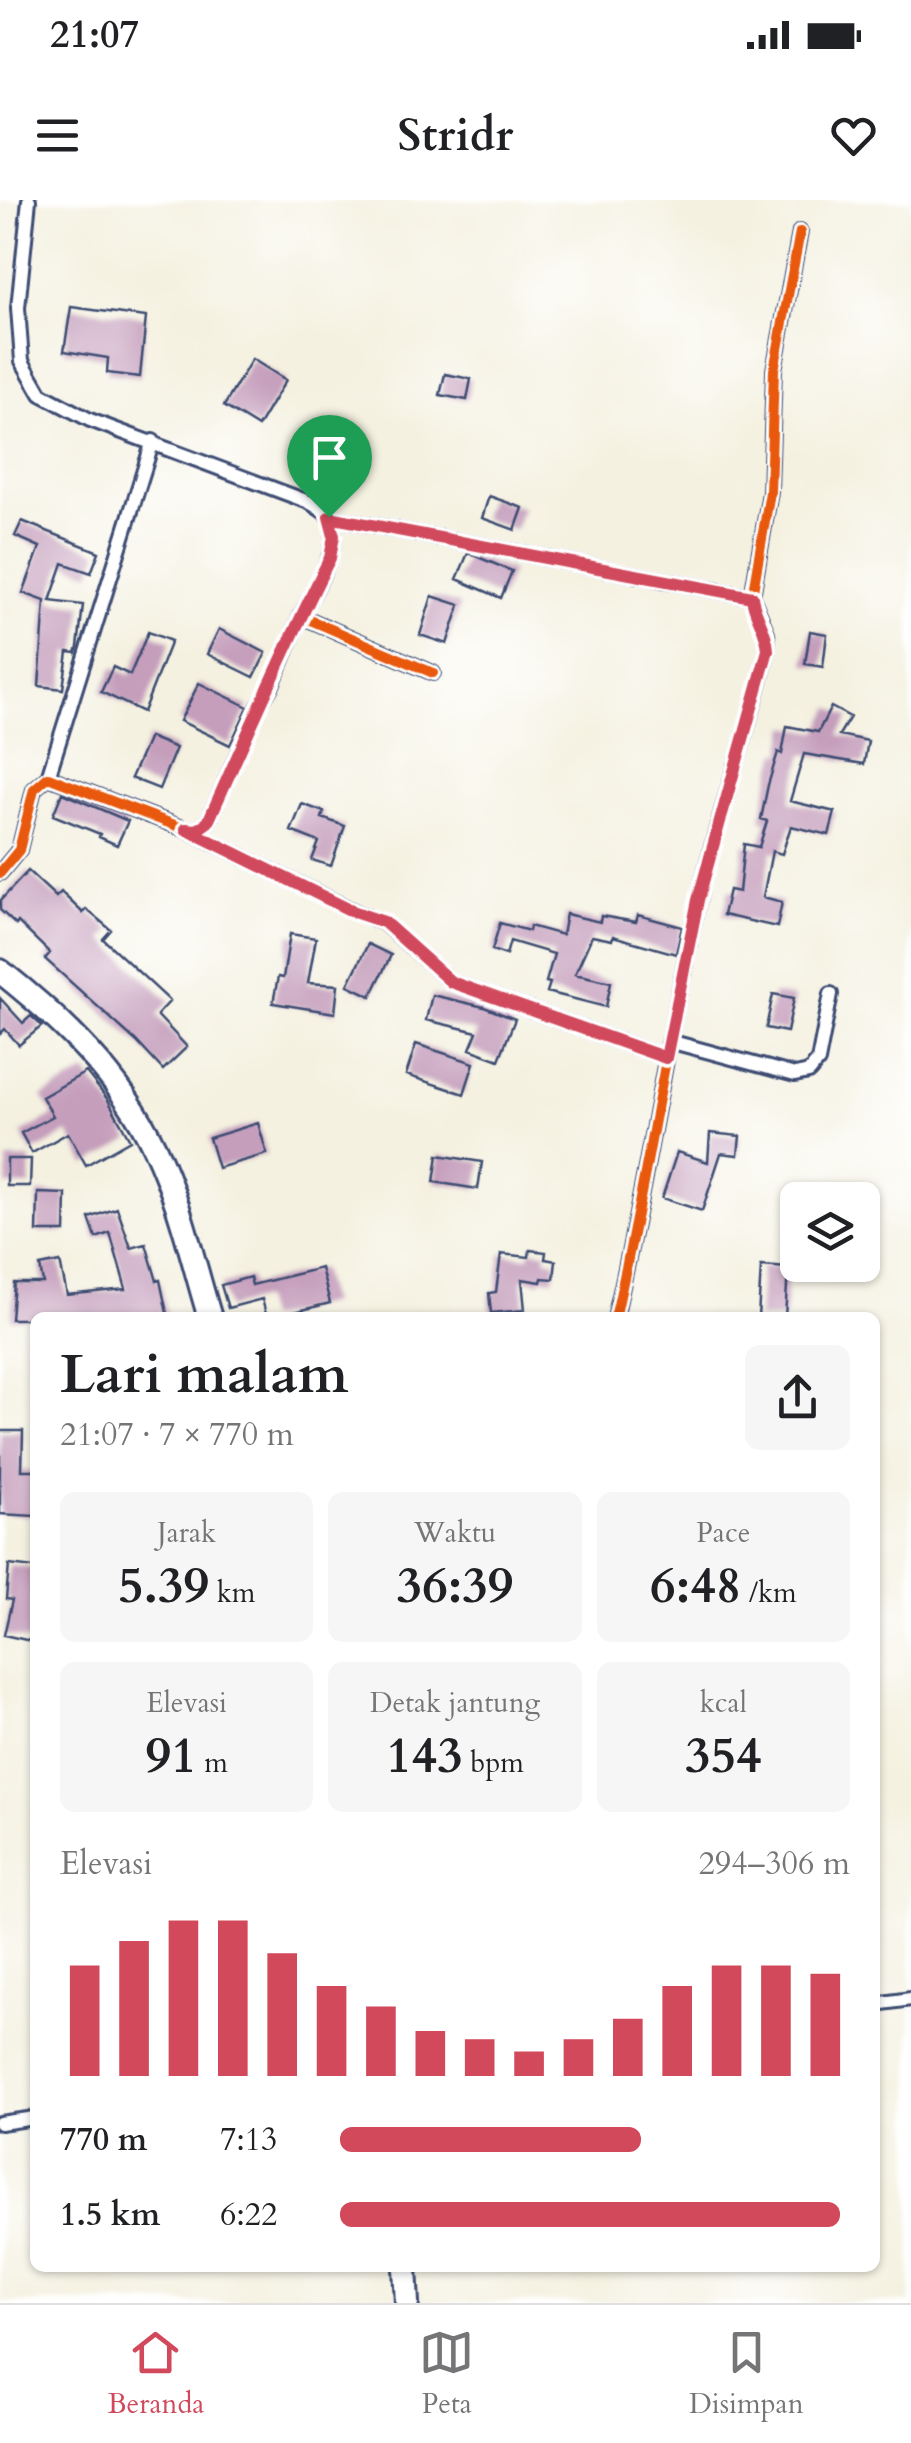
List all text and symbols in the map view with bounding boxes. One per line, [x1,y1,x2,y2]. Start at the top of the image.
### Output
text: 21:07 [50,9,139,61]
text: Stridr [398,105,513,166]
icon: menu [30,108,85,163]
icon: heart [826,108,881,163]
pin [287,415,372,518]
icon: arrive [302,430,357,485]
map controls [780,1182,880,1282]
button: layers [780,1182,880,1282]
text: Lari malam [60,1338,348,1412]
button: share [745,1345,850,1450]
text: 21:07 · 7 × 770 m [60,1413,294,1457]
text: Jarak [157,1514,216,1552]
text: Waktu [414,1514,496,1552]
text: Pace [696,1514,750,1552]
text: 5.39 [118,1552,209,1620]
text: 36:39 [397,1552,513,1620]
text: 6:48 [650,1552,741,1620]
text: km [209,1574,255,1612]
text: /km [741,1574,797,1612]
text: Elevasi [146,1684,227,1722]
text: Detak jantung [370,1684,540,1722]
text: kcal [700,1684,747,1722]
text: 91 [145,1722,197,1790]
text: 143 [386,1722,463,1790]
text: 354 [685,1722,762,1790]
text: m [197,1744,228,1782]
text: bpm [463,1744,524,1782]
text: Elevasi [60,1842,152,1886]
text: 294–306 m [698,1842,850,1886]
text: 770 m [60,2118,147,2162]
text: 7:13 [220,2118,277,2162]
text: 1.5 km [60,2193,160,2237]
text: 6:22 [220,2193,277,2237]
tab: Beranda [107,2325,204,2423]
tab: Peta [419,2325,474,2423]
tab: Disimpan [689,2325,804,2423]

